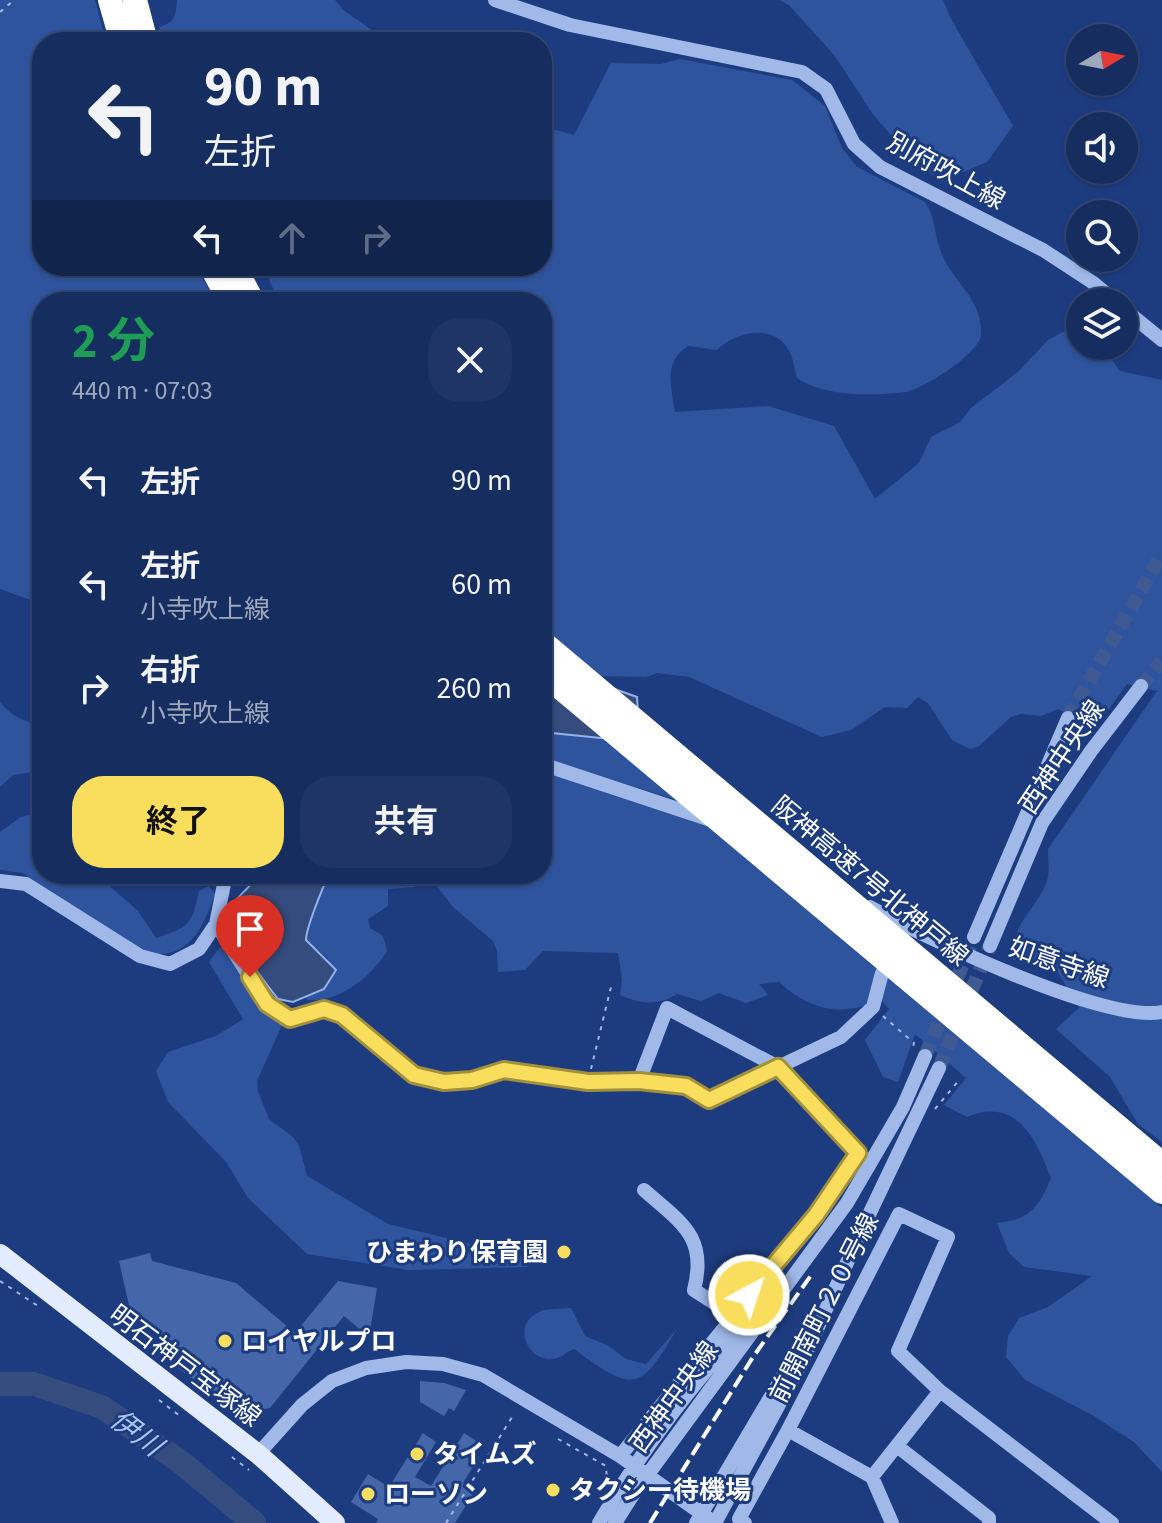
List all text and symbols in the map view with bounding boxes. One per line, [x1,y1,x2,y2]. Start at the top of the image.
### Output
north arrow [1066,24,1138,96]
map controls [1066,24,1138,360]
text: 90 m [204,48,322,127]
icon: left [72,64,176,168]
button: sound [1066,112,1138,184]
street label: 別府吹上線 [880,123,1012,219]
text: 左折 [204,127,276,178]
button: search [1066,200,1138,272]
icon: left [186,216,230,260]
icon: ahead [270,216,314,260]
icon: right [354,216,398,260]
button: layers [1066,288,1138,360]
text: 2 分 [72,308,155,376]
button: close [428,318,512,402]
text: 440 m · 07:03 [72,372,213,409]
icon: left [72,458,116,502]
text: 90 m [451,459,512,502]
text: 左折 [140,461,200,504]
text: 左折 [140,545,200,588]
icon: left [72,562,116,606]
text: 60 m [451,563,512,606]
text: 小寺吹上線 [140,591,270,628]
text: 右折 [140,649,200,692]
icon: right [72,666,116,710]
text: 260 m [436,667,512,710]
street label: 西神中央線 [1010,693,1114,821]
text: 小寺吹上線 [140,695,270,732]
button: 終了 [72,776,284,868]
button: 共有 [300,776,512,868]
street label: 阪神高速7号北神戸線 [764,787,976,975]
pin [216,895,284,977]
icon: arrive [228,907,272,951]
street label: 如意寺線 [1004,929,1114,997]
street label: 前開南町２０号線 [760,1207,888,1409]
place label: ひまわり保育園 [366,1234,548,1271]
marker: ひまわり保育園 [555,1243,573,1261]
position arrow [707,1253,791,1337]
street label: 明石神戸宝塚線 [101,1296,269,1436]
place label: ロイヤルプロ [241,1323,396,1360]
marker: ロイヤルプロ [216,1332,234,1350]
street label: 西神中央線 [621,1334,727,1460]
water label: 伊川 [102,1400,173,1468]
place label: タイムズ [433,1436,536,1473]
marker: タイムズ [408,1445,426,1463]
place label: タクシー待機場 [569,1472,751,1509]
place label: ローソン [384,1476,488,1513]
marker: タクシー待機場 [544,1481,562,1499]
marker: ローソン [359,1485,377,1503]

